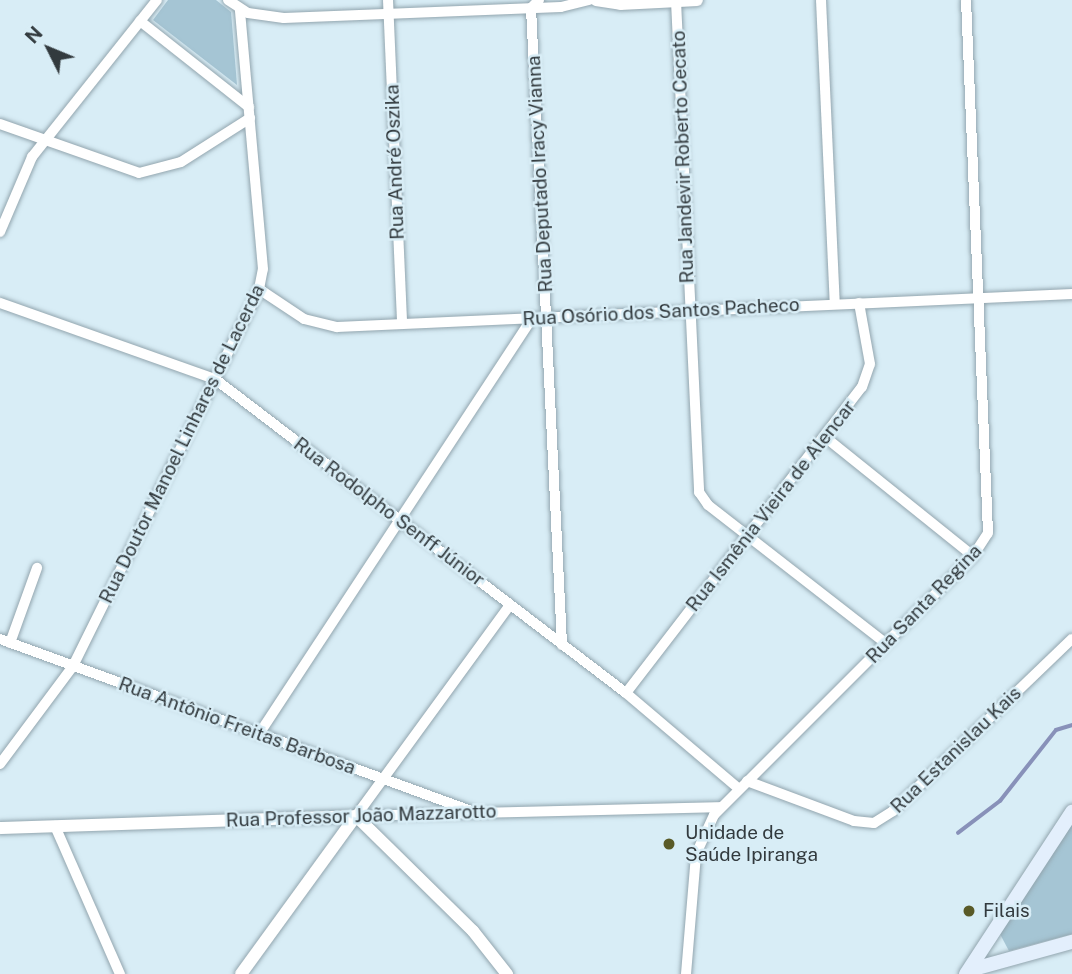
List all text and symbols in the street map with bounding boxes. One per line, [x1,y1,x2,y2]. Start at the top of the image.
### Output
north arrow [14,14,84,84]
text: N [21,22,47,48]
street label: Rua Jandevir Roberto Cecato [667,30,699,284]
street label: Rua Deputado Iracy Vianna [522,55,558,293]
street label: Rua André Oszika [381,84,409,240]
street label: Rua Doutor Manoel Linhares de Lacerda [95,281,269,607]
street label: Rua Osório dos Santos Pacheco [522,293,800,331]
street label: Rua Ismênia Vieira de Alencar [681,396,861,616]
street label: Rua Rodolpho Senff Júnior [289,433,489,591]
street label: Rua Santa Regina [861,540,987,668]
street label: Rua Antônio Freitas Barbosa [115,672,359,780]
street label: Rua Estanislau Kais [886,682,1026,818]
street label: Rua Professor João Mazzarotto [225,800,497,832]
place label: Unidade de Saúde Ipiranga [685,822,818,866]
marker: Unidade de Saúde Ipiranga [659,834,679,854]
place label: Filais [983,900,1030,922]
marker: Filais [961,903,977,919]

